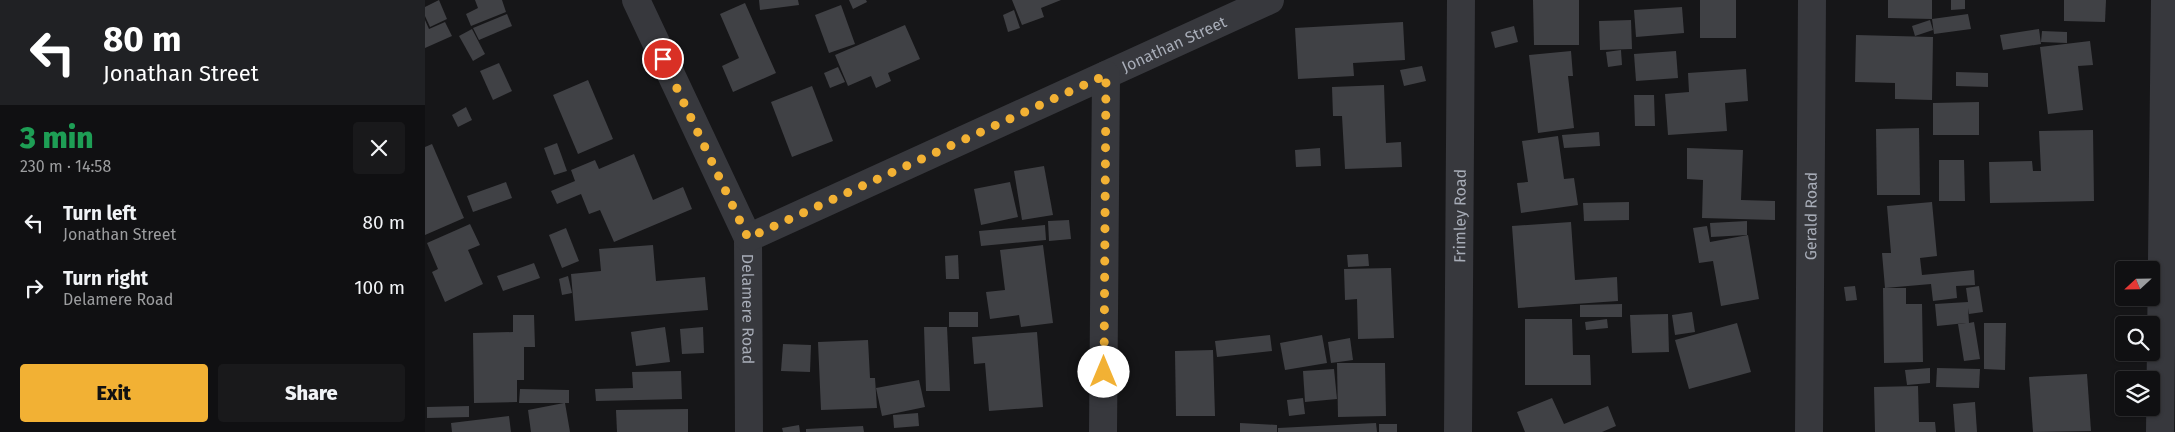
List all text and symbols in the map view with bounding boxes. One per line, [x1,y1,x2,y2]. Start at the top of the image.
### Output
street label: Jonathan Street [1119,12,1230,76]
text: 80 m [103,18,182,60]
icon: left [20,20,85,85]
pin [642,38,684,80]
icon: arrive [649,45,677,73]
text: Jonathan Street [103,60,259,87]
text: 3 min [20,120,94,156]
button: close [353,122,405,174]
text: 230 m · 14:58 [20,157,111,176]
street label: Frimley Road [1450,169,1470,263]
street label: Gerald Road [1801,172,1821,260]
text: Turn left [63,202,137,225]
icon: left [20,209,48,237]
text: 80 m [363,211,405,234]
text: Jonathan Street [63,225,176,244]
street label: Delamere Road [738,254,758,364]
north arrow [2115,261,2160,306]
map controls [2115,261,2160,416]
text: Turn right [63,267,148,290]
icon: right [20,274,48,302]
text: 100 m [354,276,405,299]
text: Delamere Road [63,290,173,309]
button: search [2115,316,2160,361]
position arrow [1077,345,1129,397]
button: Exit [20,364,208,422]
button: Share [218,364,405,422]
button: layers [2115,371,2160,416]

